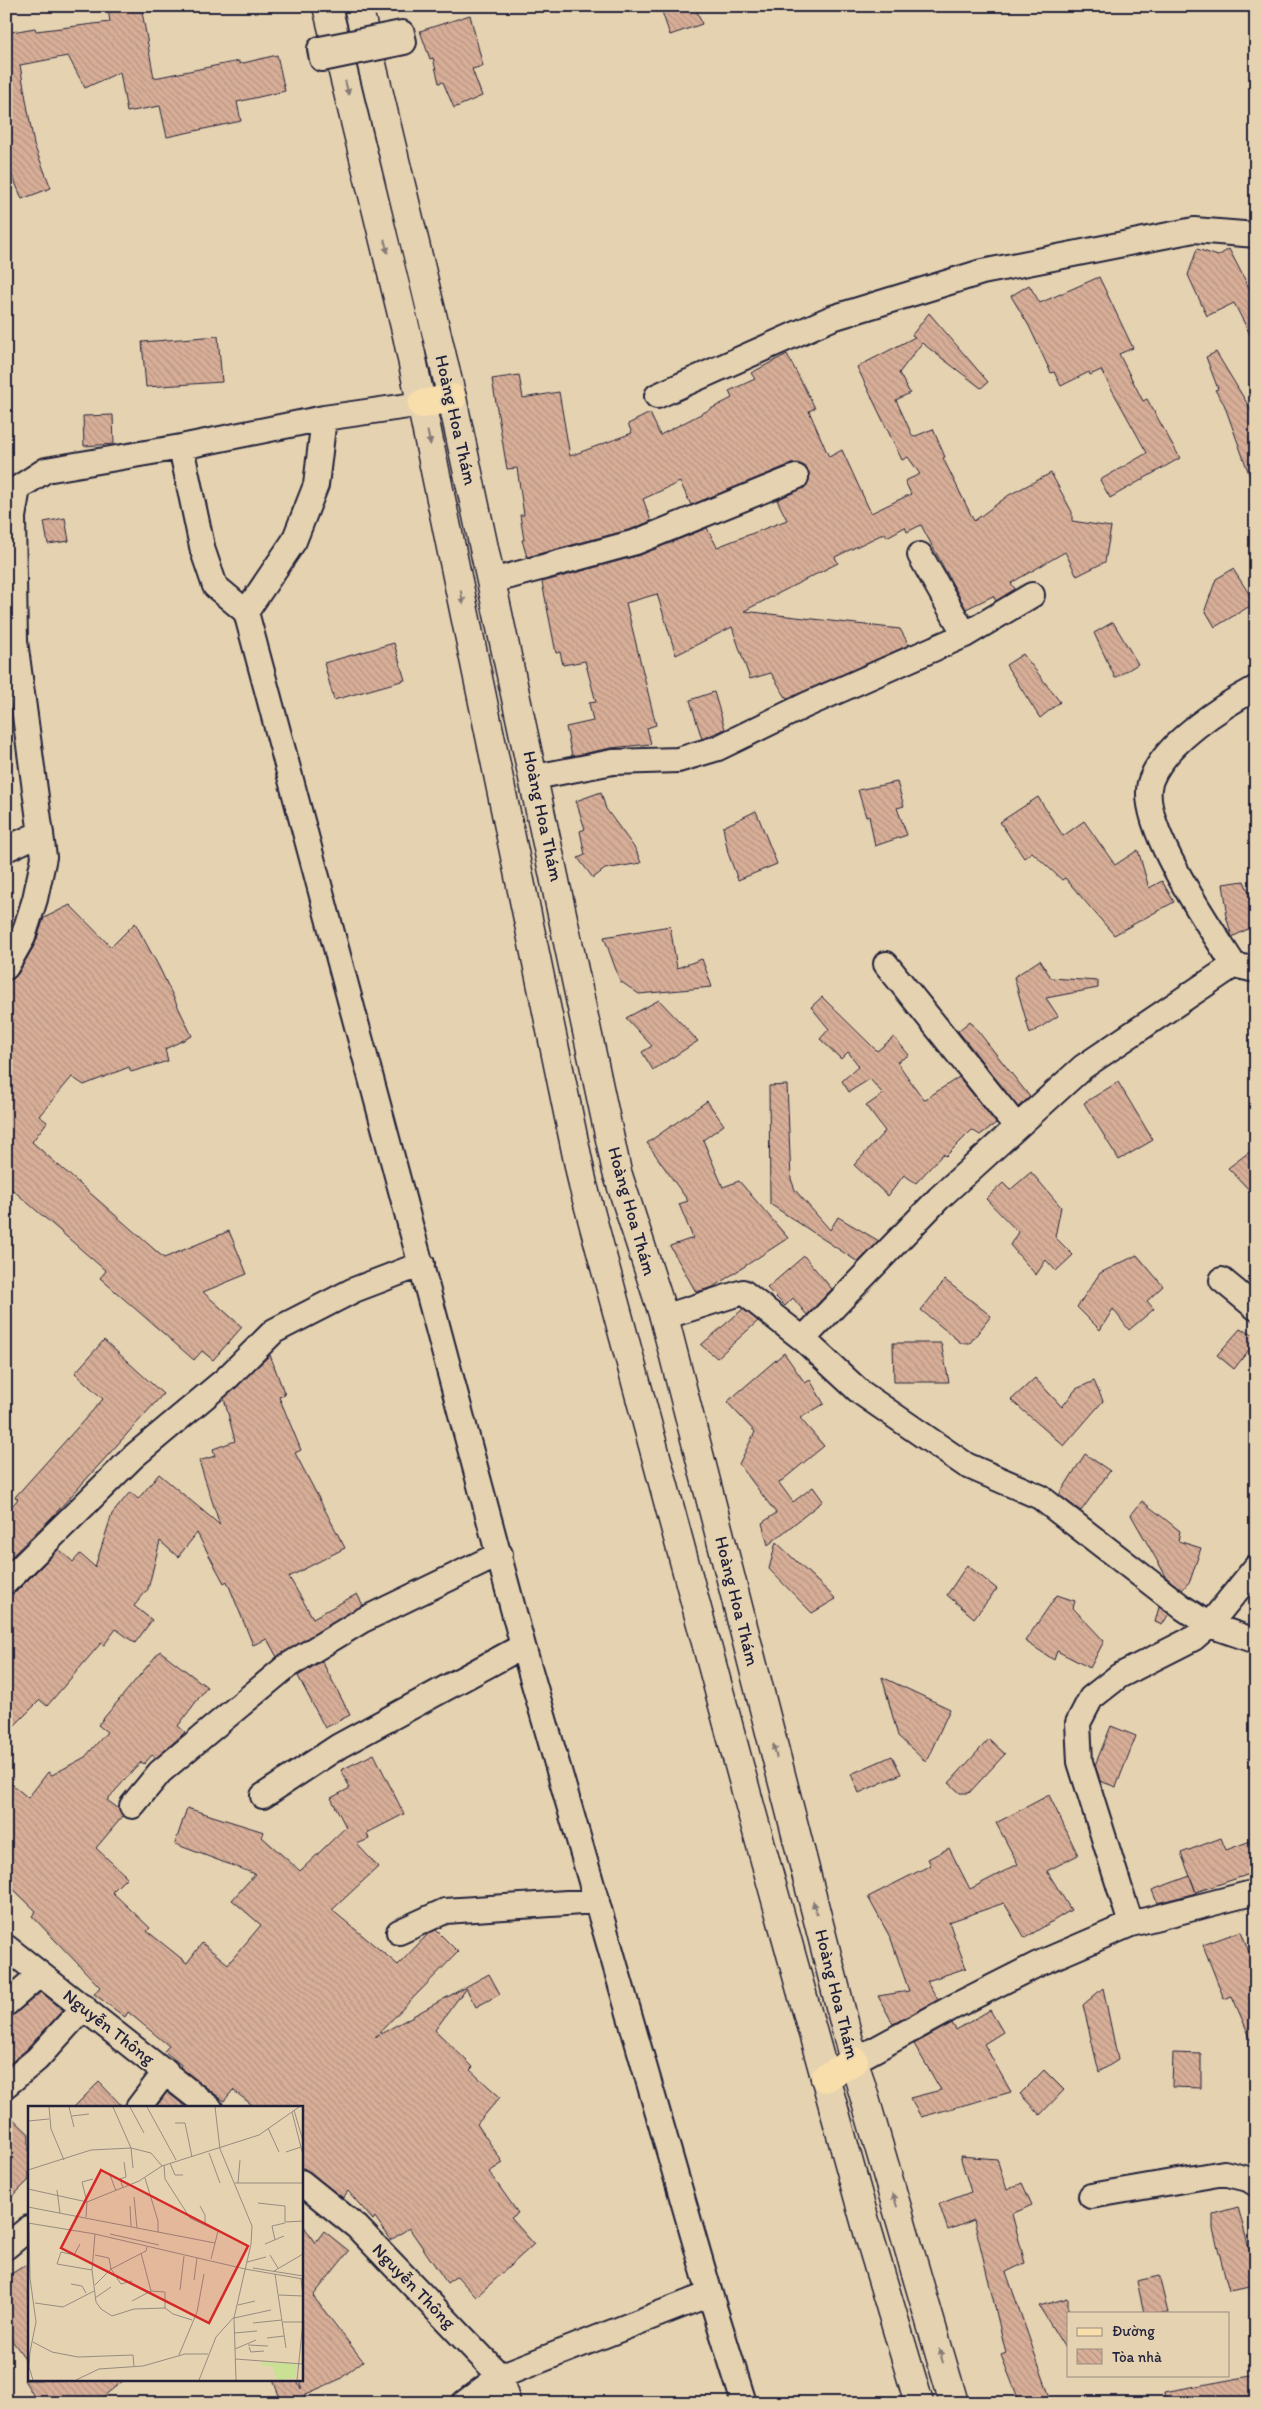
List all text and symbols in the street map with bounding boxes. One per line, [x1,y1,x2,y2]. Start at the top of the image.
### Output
one-way arrow [343,80,351,95]
one-way arrow [382,238,390,253]
street label: Hoàng Hoa Thám [430,353,482,488]
one-way arrow [425,431,433,446]
one-way arrow [458,590,466,606]
street label: Hoàng Hoa Thám [518,749,568,884]
street label: Hoàng Hoa Thám [603,1144,661,1278]
street label: Hoàng Hoa Thám [710,1534,764,1669]
one-way arrow [771,1743,779,1758]
one-way arrow [811,1901,819,1916]
street label: Hoàng Hoa Thám [810,1927,864,2062]
street label: Nguyễn Thông [59,1984,160,2070]
inset map [28,2106,302,2382]
one-way arrow [891,2192,899,2208]
street label: Nguyễn Thông [368,2239,461,2334]
legend [1067,2312,1230,2376]
text: Đường [1112,2322,1155,2340]
one-way arrow [936,2348,944,2363]
text: Tòa nhà [1112,2348,1162,2366]

